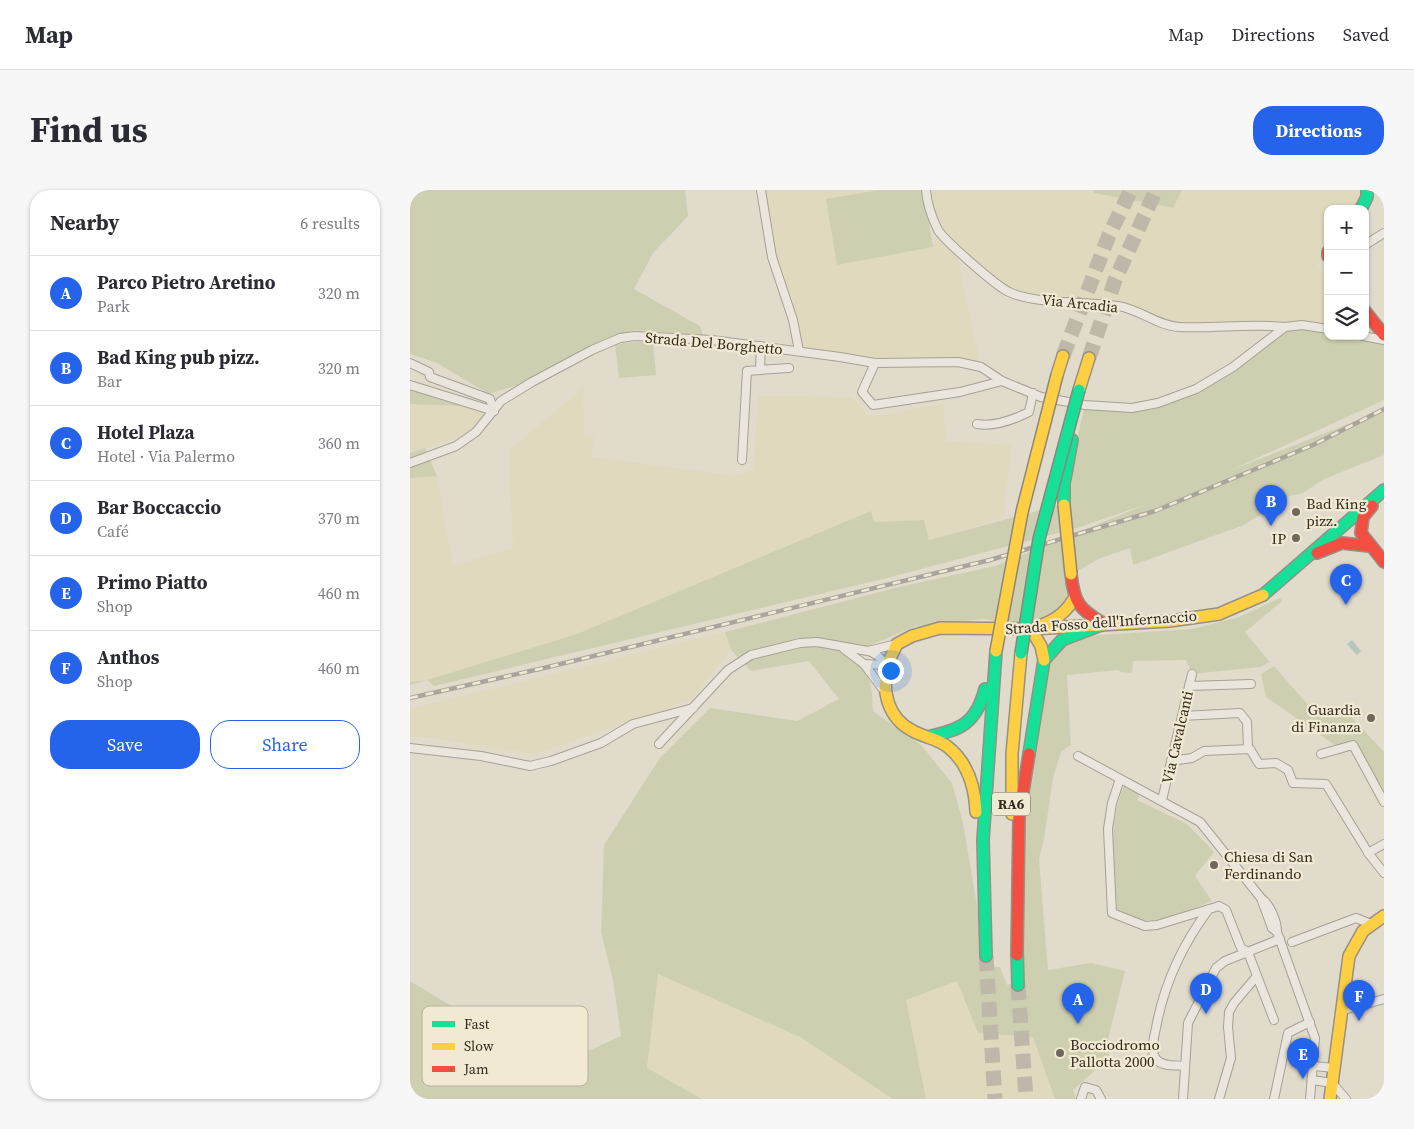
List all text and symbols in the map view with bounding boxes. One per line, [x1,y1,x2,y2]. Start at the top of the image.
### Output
text: Map [25,18,73,51]
text: Map [1168,22,1204,47]
text: Directions [1232,22,1315,47]
text: Saved [1343,22,1389,47]
text: Find us [30,106,148,154]
button: Directions [1253,106,1384,155]
map controls [1324,205,1369,340]
button: + [1324,205,1369,250]
text: Nearby [50,208,120,237]
text: 6 results [300,212,360,234]
button: − [1324,250,1369,295]
text: Parco Pietro Aretino [97,269,276,295]
text: A [61,282,71,304]
text: 320 m [318,282,360,304]
street label: Via Arcadia [1041,289,1120,318]
text: Park [97,295,130,317]
button: layers [1324,295,1369,340]
street label: Strada Del Borghetto [644,327,784,359]
text: Bad King pub pizz. [97,344,260,370]
text: B [61,357,71,379]
text: 320 m [318,357,360,379]
text: Bar [97,370,122,392]
text: Hotel Plaza [97,419,195,445]
text: C [61,432,71,454]
text: 360 m [318,432,360,454]
text: Hotel · Via Palermo [97,445,235,467]
pin: B [1255,485,1287,526]
place label: Bad King pizz. [1306,493,1367,531]
text: Bar Boccaccio [97,494,221,520]
marker: Bad King pizz. [1290,506,1302,518]
text: D [60,507,72,529]
text: 370 m [318,507,360,529]
text: Café [97,520,129,542]
place label: IP [1272,528,1286,549]
marker: IP [1290,532,1302,544]
pin: C [1330,564,1362,605]
text: Primo Piatto [97,569,207,595]
text: E [61,582,71,604]
text: 460 m [318,582,360,604]
text: Shop [97,595,133,617]
street label: Strada Fosso dell'Infernaccio [1005,605,1197,639]
text: Anthos [97,644,159,670]
text: F [61,657,71,679]
text: 460 m [318,657,360,679]
your location [878,658,904,684]
text: Shop [97,670,133,692]
street label: Via Cavalcanti [1156,688,1198,786]
place label: Guardia di Finanza [1291,699,1361,737]
marker: Guardia di Finanza [1365,712,1377,724]
button: Save [50,720,200,769]
button: Share [210,720,360,769]
road number: RA6 [992,792,1030,816]
place label: Chiesa di San Ferdinando [1224,846,1313,884]
marker: Chiesa di San Ferdinando [1208,859,1220,871]
pin: D [1190,973,1222,1014]
pin: F [1343,980,1375,1021]
pin: A [1062,983,1094,1024]
legend [422,1006,588,1086]
text: Fast [464,1014,490,1034]
place label: Bocciodromo Pallotta 2000 [1070,1034,1160,1072]
text: Slow [464,1036,494,1056]
pin: E [1287,1038,1319,1079]
marker: Bocciodromo Pallotta 2000 [1054,1047,1066,1059]
text: Jam [463,1059,489,1079]

